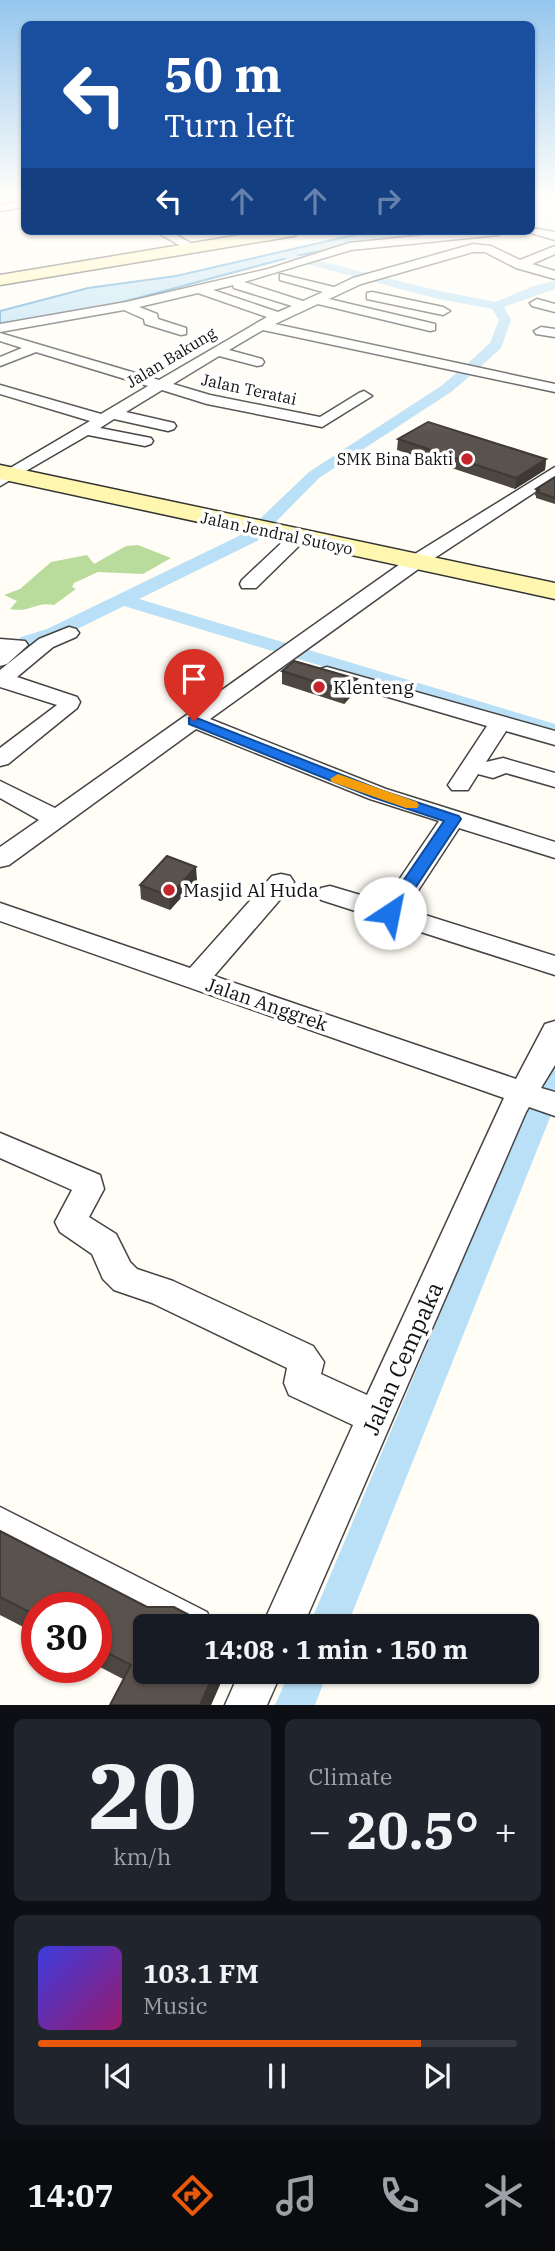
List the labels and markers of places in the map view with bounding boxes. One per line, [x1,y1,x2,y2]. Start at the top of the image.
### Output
place label: SMK Bina Bakti [337,449,453,469]
marker: SMK Bina Bakti [459,451,475,467]
pin [164,649,224,721]
place label: Klenteng [333,675,414,699]
marker: Klenteng [311,679,327,695]
place label: Masjid Al Huda [183,878,319,902]
marker: Masjid Al Huda [161,882,177,898]

